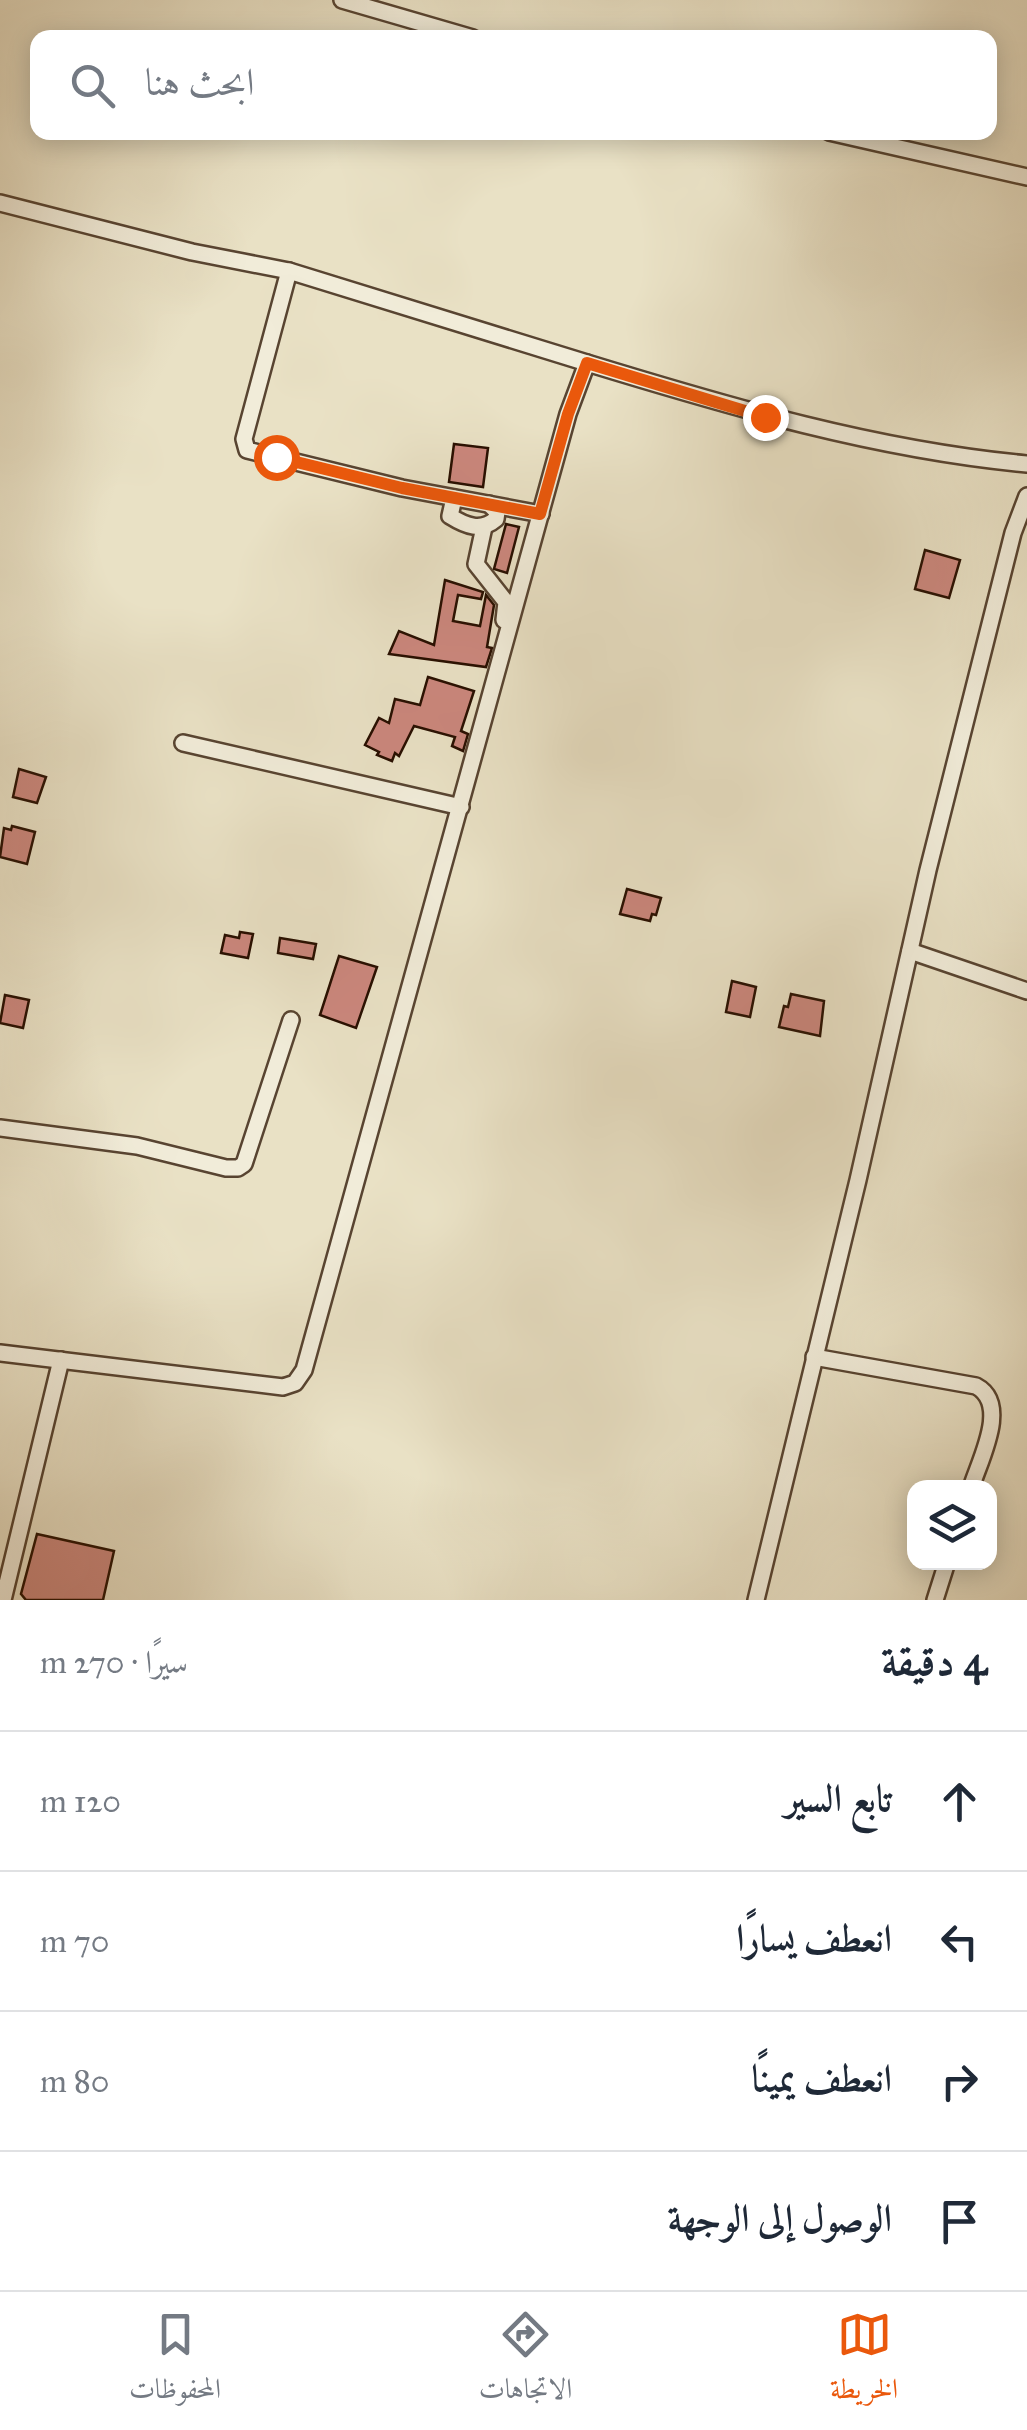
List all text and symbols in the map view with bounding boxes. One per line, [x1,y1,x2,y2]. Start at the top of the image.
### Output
search box [30,30,997,140]
icon: search [65,58,120,113]
text: ابحث هنا [145,59,255,105]
route end [743,395,789,441]
route start [254,435,300,481]
map controls [907,1480,997,1570]
button: layers [907,1480,997,1570]
text: 4 دقيقة [881,1635,987,1687]
text: سيرًا · 270 m [40,1643,188,1682]
icon: ahead [932,1774,987,1829]
text: تابع السير [785,1775,892,1821]
text: 120 m [40,1782,121,1821]
icon: left [932,1914,987,1969]
text: انعطف يسارًا [736,1915,892,1961]
text: 70 m [40,1922,109,1961]
icon: right [932,2054,987,2109]
text: انعطف يمينًا [751,2055,892,2101]
text: 80 m [40,2062,109,2101]
icon: arrive [932,2194,987,2249]
text: الوصول إلى الوجهة [667,2195,892,2241]
tab: المحفوظات [129,2307,221,2416]
tab: الاتجاهات [479,2307,572,2416]
tab: الخريطة [830,2307,898,2416]

